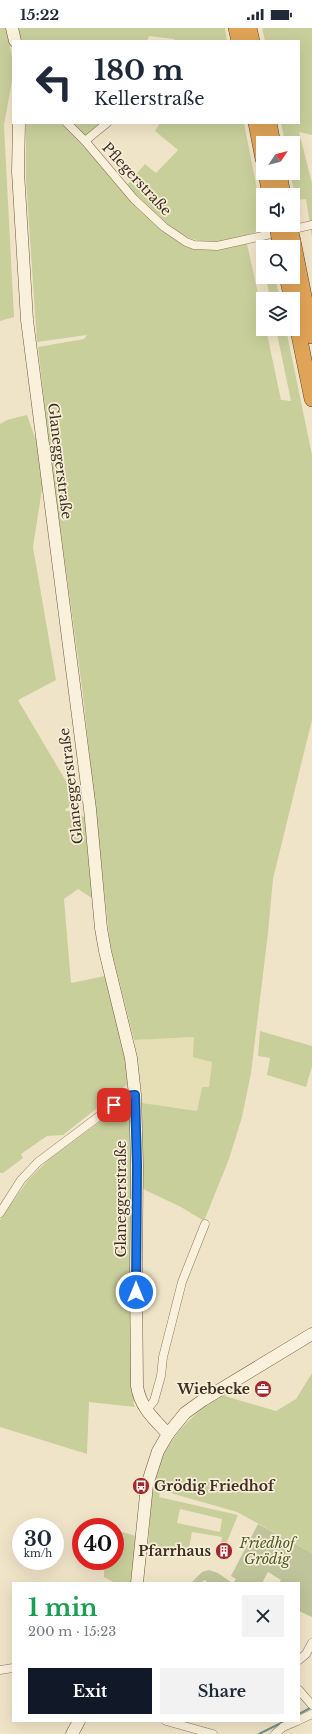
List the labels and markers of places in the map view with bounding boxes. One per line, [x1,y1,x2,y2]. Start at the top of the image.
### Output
pin [97,1088,131,1122]
office icon: Wiebecke [253,1379,273,1399]
place label: Wiebecke [176,1380,250,1398]
bus stop icon: Grödig Friedhof [131,1476,151,1496]
place label: Grödig Friedhof [154,1477,276,1495]
building icon: Pfarrhaus [214,1541,234,1561]
place label: Pfarrhaus [138,1542,211,1560]

